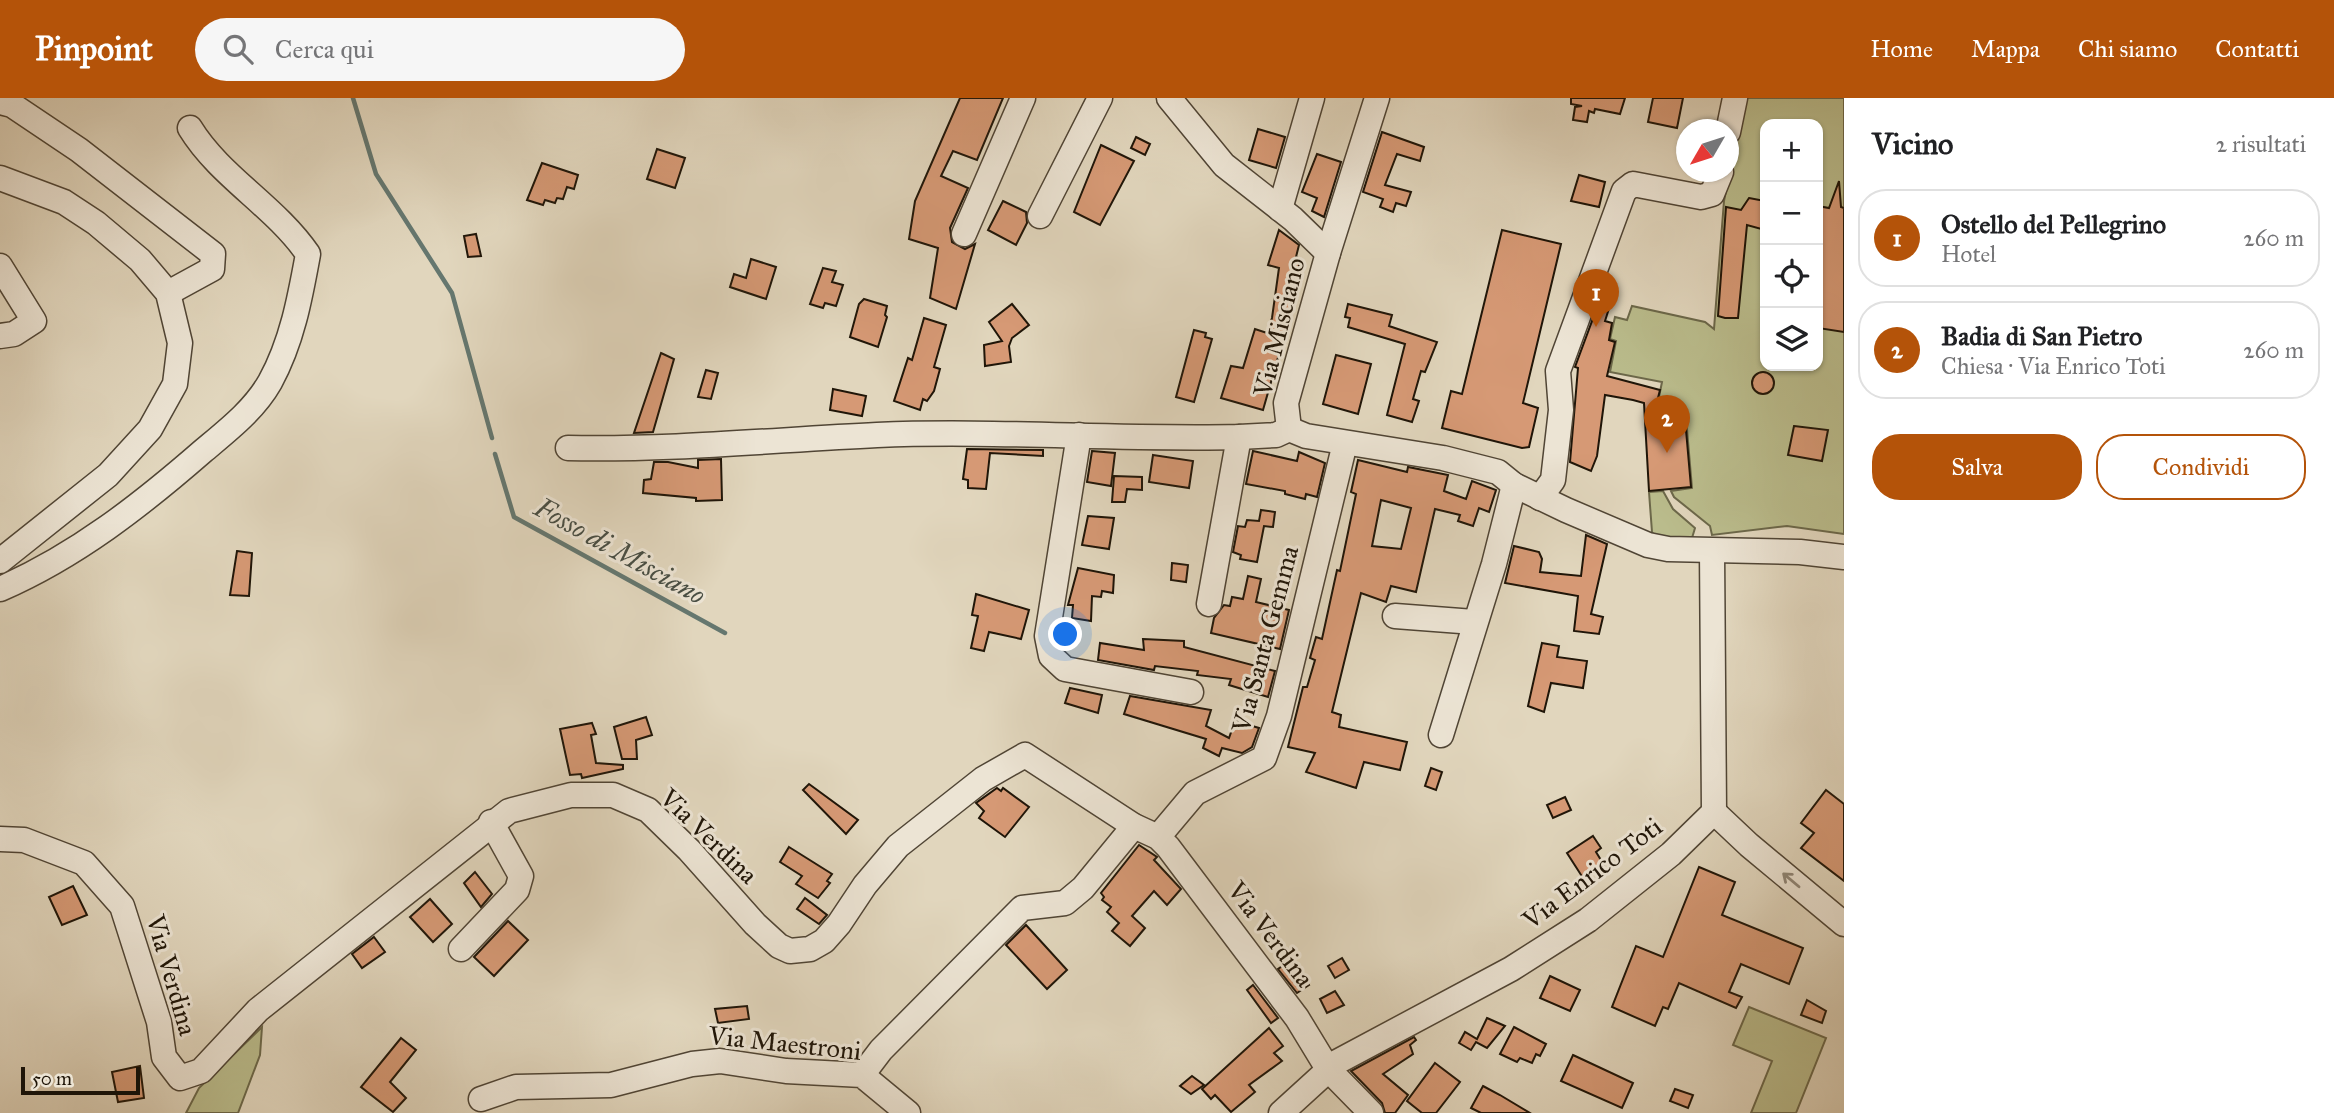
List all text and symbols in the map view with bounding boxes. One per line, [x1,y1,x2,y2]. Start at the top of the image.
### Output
search box [195,18,685,81]
text: Pinpoint [35,29,153,69]
icon: search [219,30,257,68]
text: Cerca qui [275,33,374,65]
text: Home [1870,34,1933,64]
text: Mappa [1971,34,2040,64]
text: Chi siamo [2078,34,2177,64]
text: Contatti [2215,34,2299,64]
north arrow [1676,119,1739,182]
map controls [1760,119,1823,371]
button: + [1760,119,1823,182]
text: Vicino [1872,126,1953,162]
text: 2 risultati [2216,130,2306,158]
button: − [1760,182,1823,245]
text: Ostello del Pellegrino [1941,208,2166,240]
text: 1 [1892,224,1902,252]
text: 260 m [2243,224,2304,252]
text: Hotel [1941,240,1996,268]
button: locate [1760,245,1823,308]
street label: Via Misciano [1246,254,1312,401]
pin: 1 [1573,269,1619,327]
button: layers [1760,308,1823,371]
text: Badia di San Pietro [1941,320,2142,352]
text: 2 [1891,336,1903,364]
text: 260 m [2243,336,2304,364]
text: Chiesa · Via Enrico Toti [1941,352,2166,380]
pin: 2 [1644,395,1690,453]
button: Salva [1872,434,2082,500]
button: Condividi [2096,434,2306,500]
water label: Fosso di Misciano [527,489,712,613]
street label: Via Santa Gemma [1224,542,1305,737]
your location [1048,617,1082,651]
street label: Via Verdina [653,781,765,890]
street label: Via Enrico Toti [1515,810,1668,936]
one-way arrow [1783,872,1801,888]
street label: Via Verdina [1220,874,1321,993]
street label: Via Verdina [139,910,204,1039]
street label: Via Maestroni [706,1019,863,1067]
scale bar [21,1064,140,1096]
text: 50 m [32,1067,72,1090]

